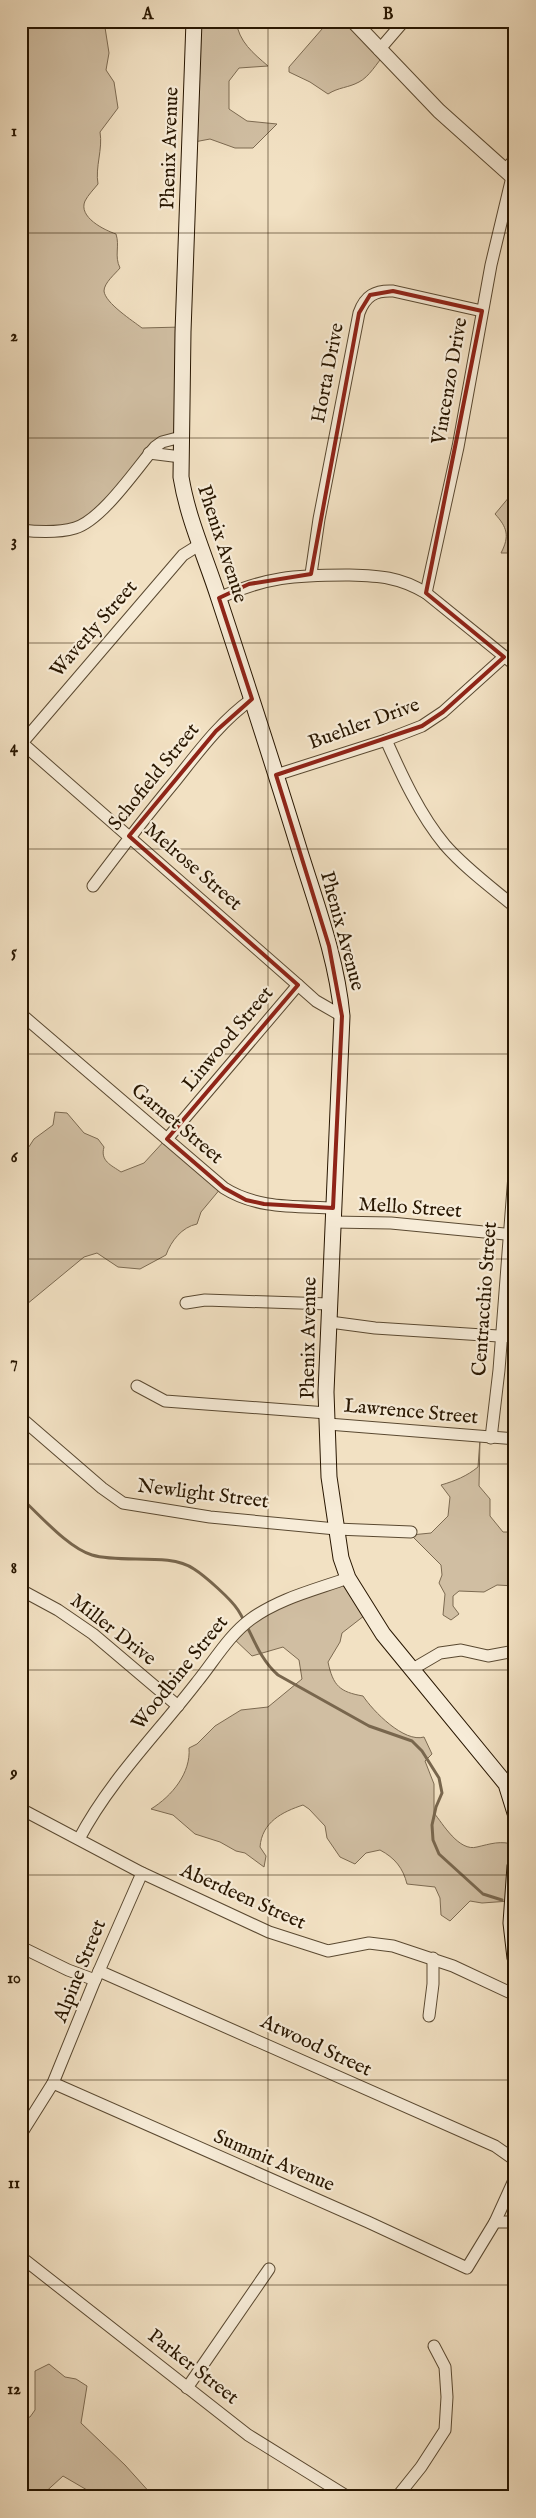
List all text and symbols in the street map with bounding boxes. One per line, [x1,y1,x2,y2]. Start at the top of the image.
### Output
text: A [142,5,155,25]
text: B [383,5,394,25]
street label: Phenix Avenue [155,86,185,210]
text: 1 [11,122,17,142]
street label: Vincenzo Drive [426,316,473,447]
street label: Horta Drive [306,321,350,425]
text: 2 [10,327,18,347]
street label: Phenix Avenue [191,482,253,606]
text: 3 [11,532,17,552]
street label: Waverly Street [45,575,143,683]
street label: Buehler Drive [305,692,423,756]
street label: Schofield Street [103,718,205,836]
text: 4 [10,738,19,758]
street label: Melrose Street [139,818,247,916]
street label: Phenix Avenue [314,869,370,993]
text: 5 [11,943,17,963]
street label: Linwood Street [177,981,279,1097]
street label: Garnet Street [126,1078,228,1170]
text: 6 [11,1148,19,1168]
street label: Mello Street [358,1192,463,1224]
street label: Centracchio Street [467,1221,503,1377]
street label: Phenix Avenue [295,1277,323,1399]
text: 7 [10,1353,18,1373]
street label: Lawrence Street [343,1394,479,1430]
street label: Newlight Street [136,1474,270,1514]
text: 8 [11,1559,17,1579]
street label: Miller Drive [65,1589,161,1671]
street label: Woodbine Street [126,1611,234,1735]
text: 9 [10,1764,18,1784]
street label: Aberdeen Street [176,1858,310,1936]
street label: Alpine Street [48,1916,112,2027]
text: 10 [7,1969,21,1989]
street label: Atwood Street [256,2009,376,2083]
street label: Summit Avenue [210,2124,338,2198]
text: 11 [8,2174,20,2194]
street label: Parker Street [143,2324,244,2410]
text: 12 [7,2380,21,2400]

